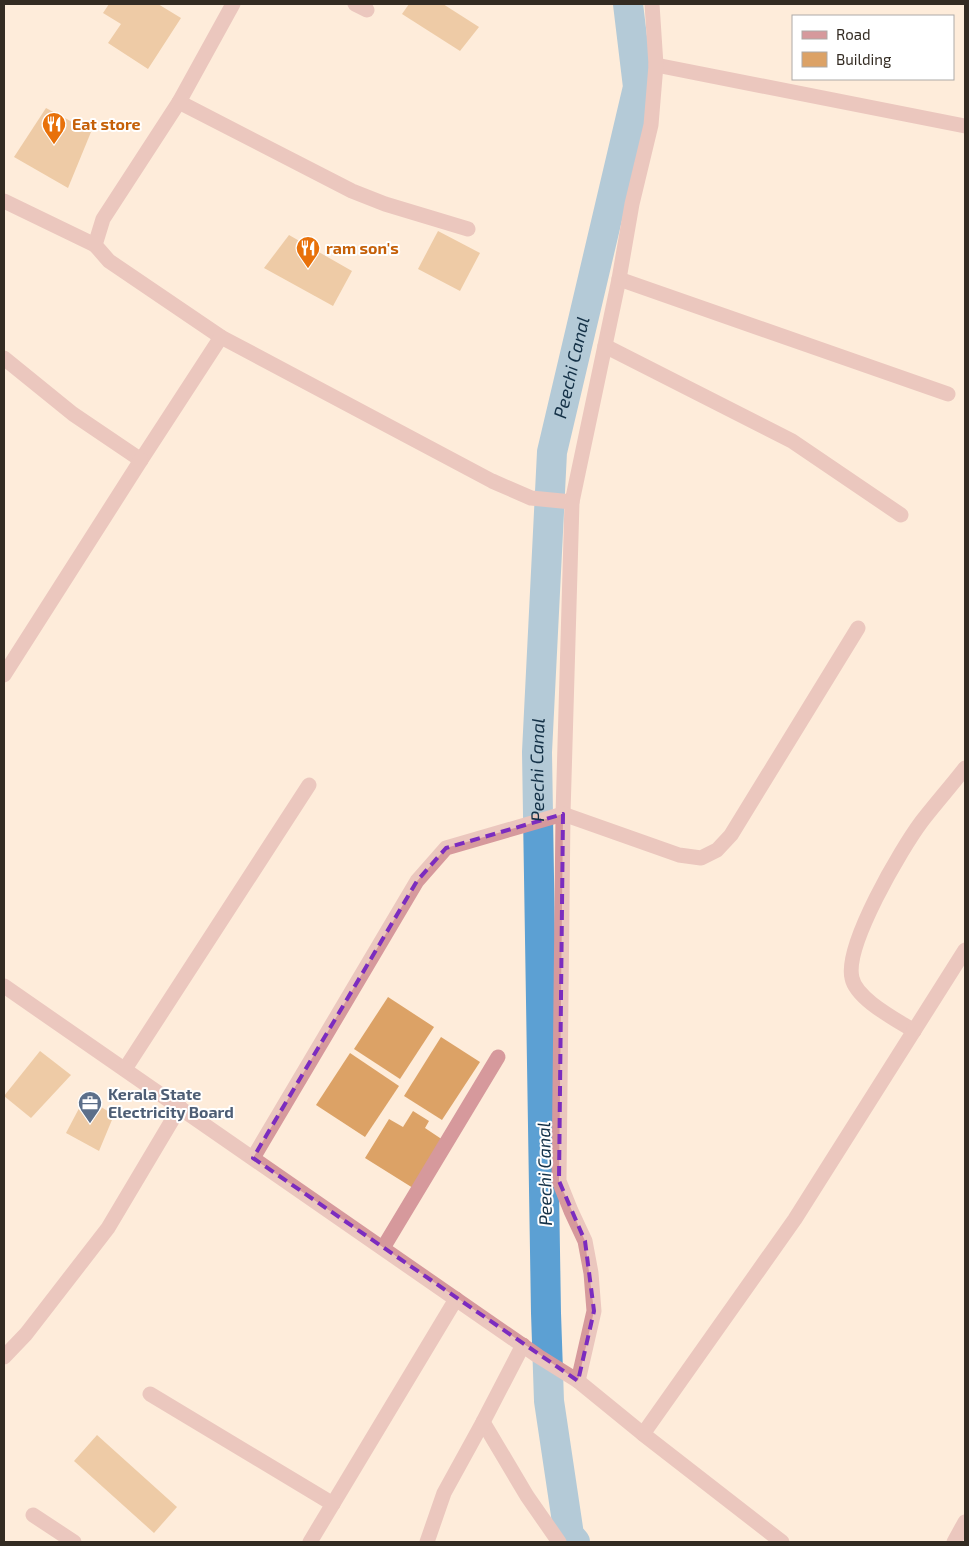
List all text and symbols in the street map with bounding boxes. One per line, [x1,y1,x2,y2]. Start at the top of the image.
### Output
legend [792,15,954,80]
text: Road [836,25,871,43]
text: Building [836,50,892,68]
restaurant icon: Eat store [41,111,67,145]
place label: Eat store [72,114,141,133]
restaurant icon: ram son's [295,235,321,269]
place label: ram son's [326,238,399,257]
water label: Peechi Canal [548,314,594,420]
water label: Peechi Canal [525,717,549,822]
place label: Kerala State Electricity Board [108,1084,234,1122]
office icon: Kerala State Electricity Board [77,1090,103,1124]
water label: Peechi Canal [532,1122,556,1226]

